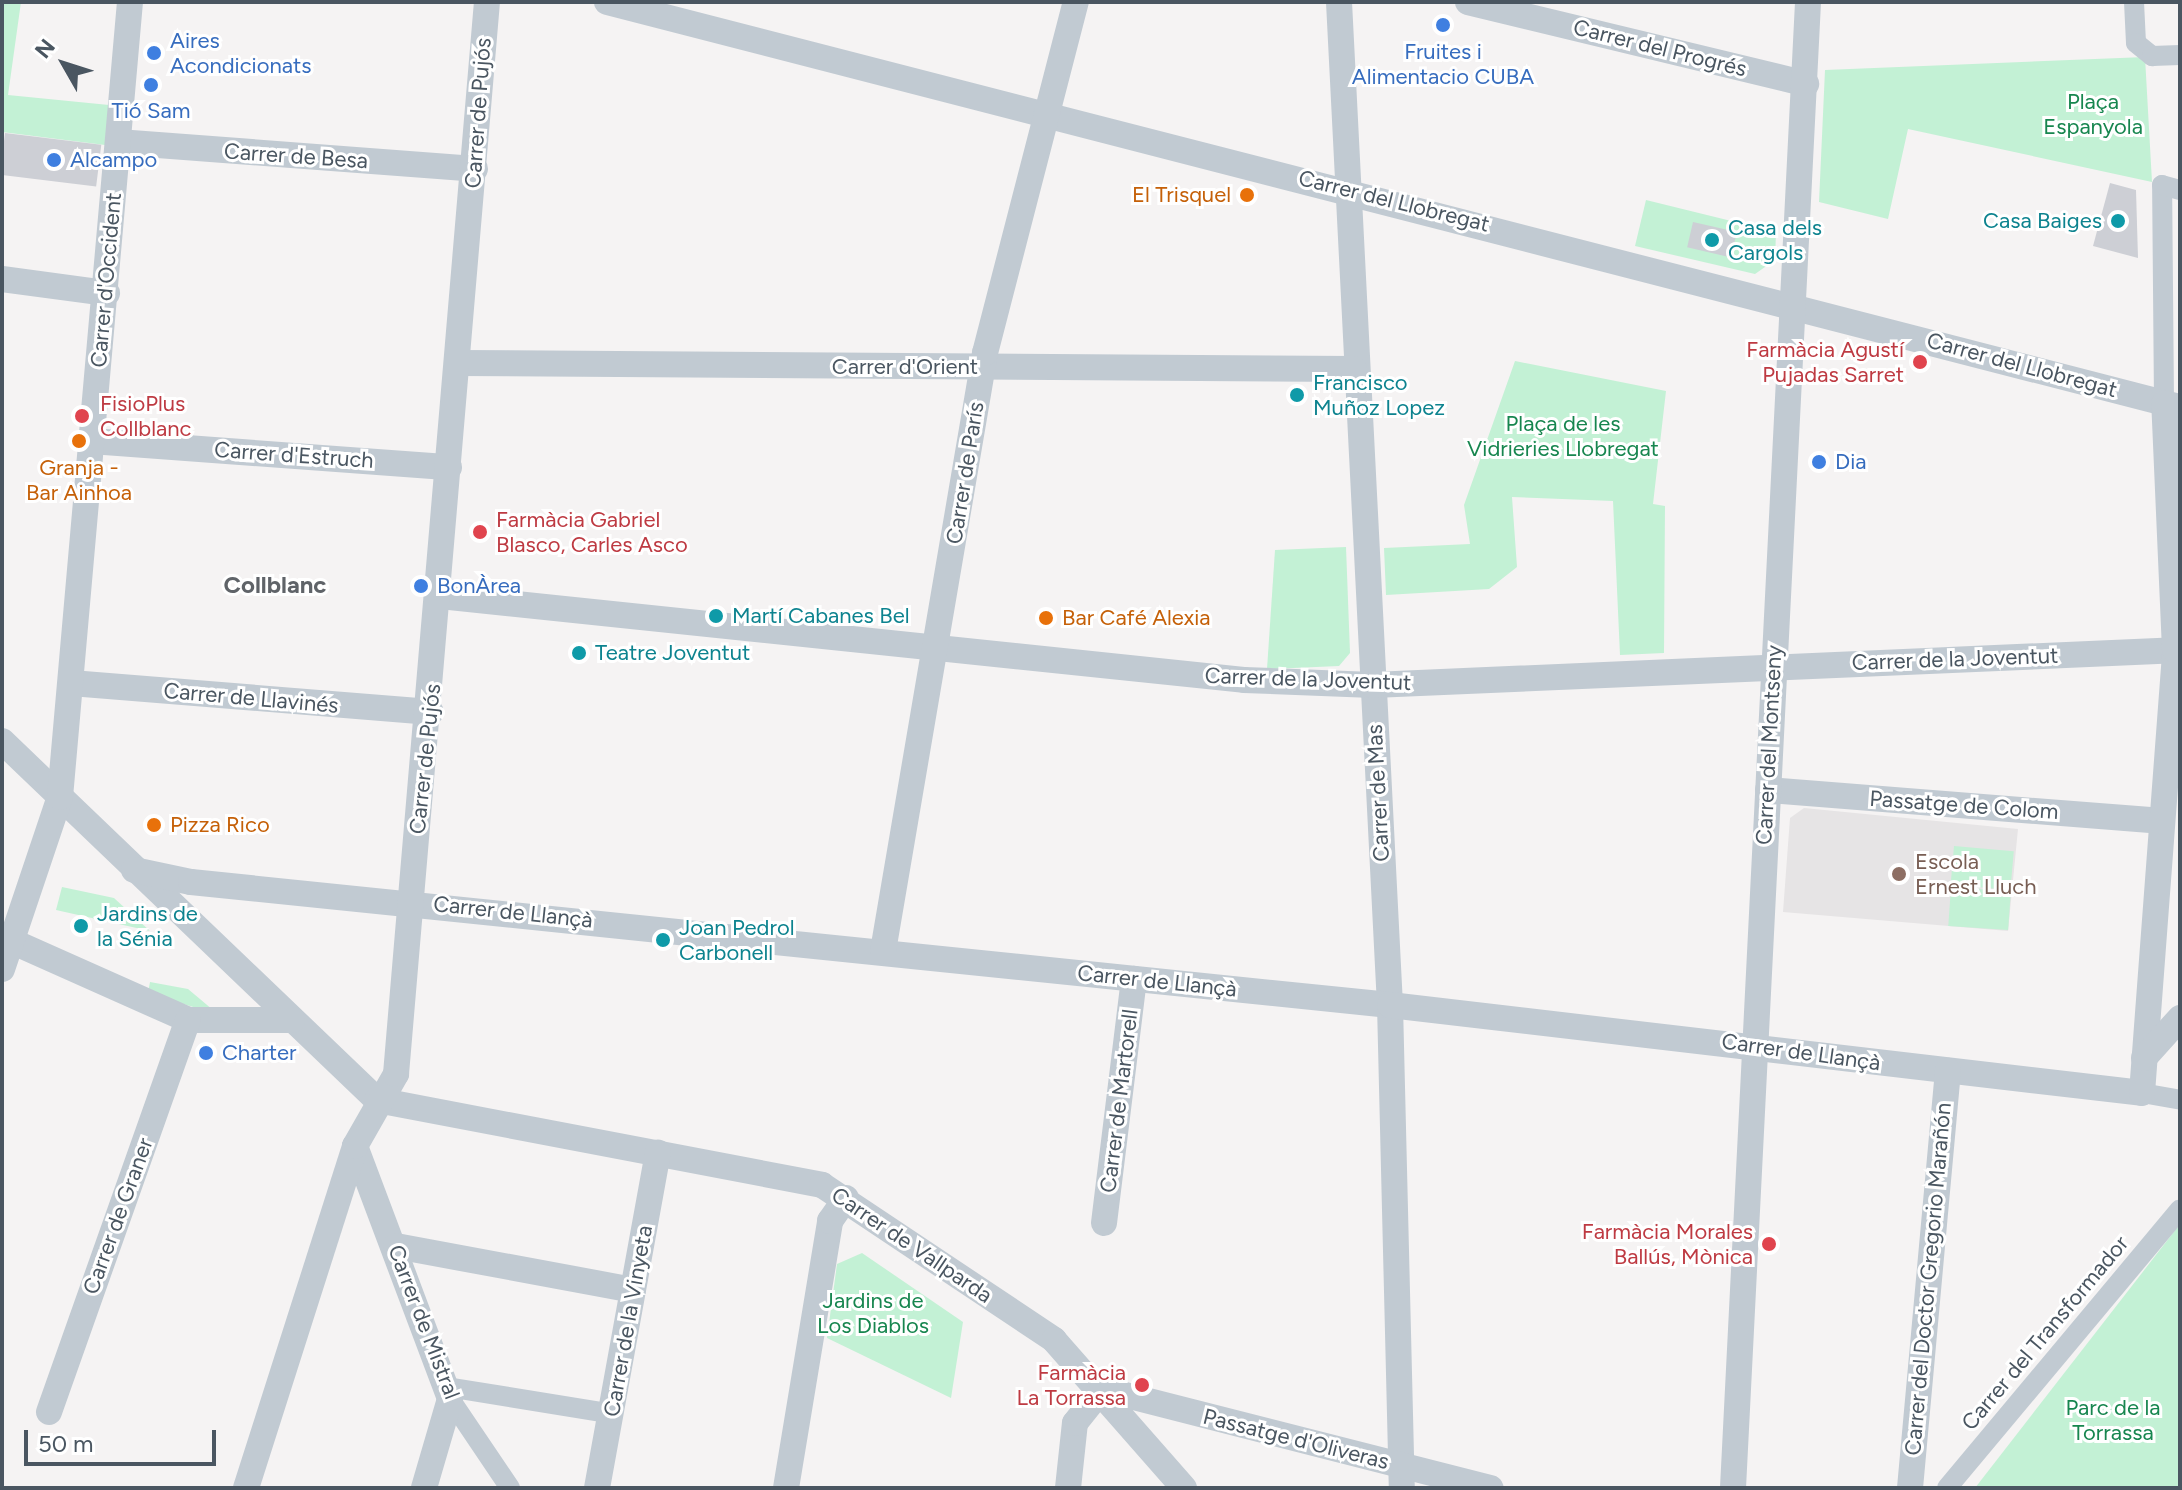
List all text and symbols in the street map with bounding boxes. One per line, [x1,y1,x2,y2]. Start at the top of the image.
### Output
street label: Carrer del Progrés [1571,14,1749,82]
marker: Fruites i Alimentacio CUBA [1434,16,1452,34]
north arrow [24,24,104,104]
place label: Aires Acondicionats [170,27,312,78]
text: N [29,33,61,64]
street label: Carrer de Pujós [460,37,496,189]
place label: Fruites i Alimentacio CUBA [1352,38,1534,90]
marker: Aires Acondicionats [145,44,163,62]
marker: Tió Sam [142,76,160,94]
park label: Plaça Espanyola [2043,88,2143,140]
place label: Tió Sam [112,98,190,124]
street label: Carrer de Besa [223,138,369,174]
place label: Alcampo [70,147,157,173]
marker: Alcampo [45,151,63,169]
street label: Carrer del Llobregat [1296,165,1492,237]
place label: El Trisquel [1132,182,1231,208]
marker: El Trisquel [1238,186,1256,204]
street label: Carrer d'Occident [85,191,127,369]
place label: Casa Baiges [1983,208,2102,234]
marker: Casa Baiges [2109,212,2127,230]
place label: Casa dels Cargols [1728,214,1822,266]
marker: Casa dels Cargols [1703,231,1721,249]
street label: Carrer del Llobregat [1924,327,2120,403]
place label: Farmàcia Agustí Pujadas Sarret [1746,336,1904,388]
marker: Farmàcia Agustí Pujadas Sarret [1911,353,1929,371]
street label: Carrer d'Orient [832,354,978,380]
place label: Francisco Muñoz Lopez [1313,369,1445,420]
marker: Francisco Muñoz Lopez [1288,386,1306,404]
place label: FisioPlus Collblanc [100,390,191,442]
street label: Carrer de París [941,400,989,546]
marker: FisioPlus Collblanc [71,405,93,427]
park label: Plaça de les Vidrieries Llobregat [1467,410,1659,462]
marker: Granja - Bar Ainhoa [70,432,88,450]
street label: Carrer d'Estruch [213,436,375,474]
place label: Dia [1835,449,1866,475]
marker: Dia [1810,453,1828,471]
place label: Granja - Bar Ainhoa [26,454,132,506]
place label: Farmàcia Gabriel Blasco, Carles Asco [496,506,688,558]
marker: Farmàcia Gabriel Blasco, Carles Asco [471,523,489,541]
district label: Collblanc [224,571,326,599]
place label: BonÀrea [437,573,521,599]
marker: BonÀrea [412,577,430,595]
place label: Martí Cabanes Bel [732,603,910,629]
place label: Bar Café Alexia [1062,605,1211,631]
marker: Martí Cabanes Bel [707,607,725,625]
marker: Bar Café Alexia [1037,609,1055,627]
place label: Teatre Joventut [595,640,750,666]
street label: Carrer de la Joventut [1851,642,2059,676]
marker: Teatre Joventut [570,644,588,662]
street label: Carrer del Montseny [1751,644,1787,846]
street label: Carrer de la Joventut [1204,662,1412,696]
street label: Carrer de Llavinés [162,677,340,719]
street label: Carrer de Pujós [404,683,446,835]
street label: Carrer de Mas [1361,724,1395,862]
street label: Passatge de Colom [1869,785,2059,825]
place label: Pizza Rico [170,812,270,838]
marker: Pizza Rico [145,816,163,834]
place label: Escola Ernest Lluch [1915,848,2036,900]
marker: Escola Ernest Lluch [1890,865,1908,883]
street label: Carrer de Llançà [432,891,594,933]
place label: Jardins de la Sénia [97,900,198,952]
place label: Joan Pedrol Carbonell [679,914,794,966]
marker: Jardins de la Sénia [72,917,90,935]
marker: Joan Pedrol Carbonell [654,931,672,949]
street label: Carrer de Llançà [1076,960,1238,1002]
street label: Carrer de Martorell [1095,1008,1143,1194]
street label: Carrer de Llançà [1720,1028,1882,1076]
place label: Charter [222,1040,297,1066]
marker: Charter [197,1044,215,1062]
street label: Carrer del Doctor Gregorio Marañón [1899,1101,1957,1457]
street label: Carrer de Graner [78,1134,158,1298]
street label: Carrer de Vallparda [827,1181,997,1309]
place label: Farmàcia Morales Ballús, Mònica [1582,1218,1753,1270]
street label: Carrer de la Vinyeta [598,1223,658,1419]
street label: Carrer del Transformador [1956,1230,2134,1436]
marker: Farmàcia Morales Ballús, Mònica [1760,1235,1778,1253]
street label: Carrer de Mistral [382,1241,466,1403]
park label: Jardins de Los Diablos [817,1287,929,1338]
place label: Farmàcia La Torrassa [1017,1359,1126,1410]
marker: Farmàcia La Torrassa [1133,1376,1151,1394]
park label: Parc de la Torrassa [2066,1394,2160,1446]
street label: Passatge d'Oliveras [1200,1403,1392,1475]
scale bar [28,1414,220,1464]
text: 50 m [38,1429,94,1458]

